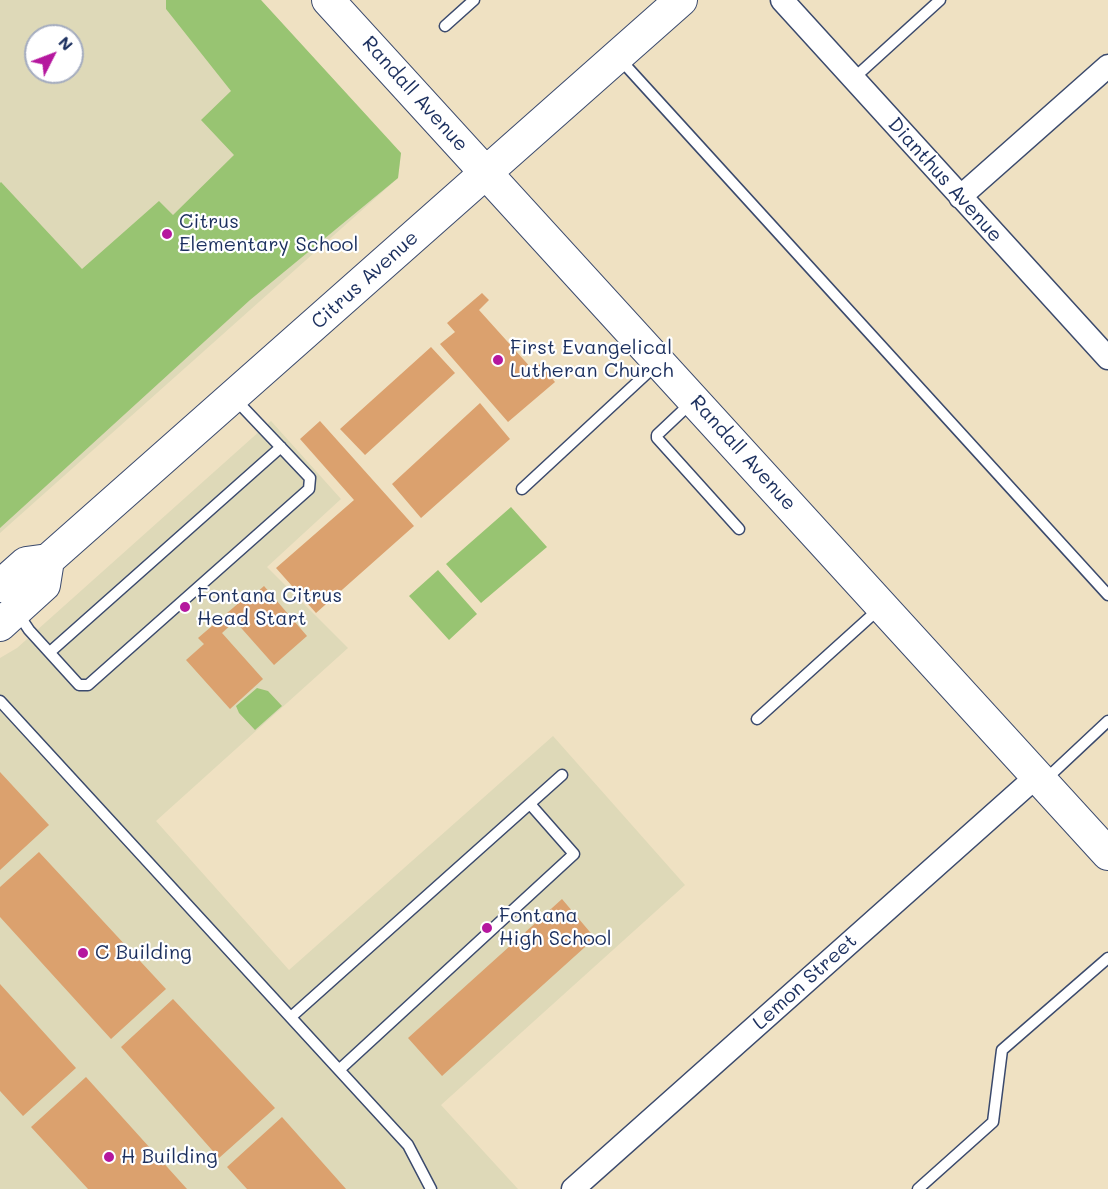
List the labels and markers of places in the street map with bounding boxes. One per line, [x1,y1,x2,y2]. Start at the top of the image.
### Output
place label: Citrus Elementary School [179,210,358,257]
marker: Citrus Elementary School [160,227,174,241]
place label: First Evangelical Lutheran Church [510,336,673,383]
marker: First Evangelical Lutheran Church [491,353,505,367]
place label: Fontana Citrus Head Start [197,584,342,631]
marker: Fontana Citrus Head Start [178,600,192,614]
place label: Fontana High School [499,904,612,951]
marker: Fontana High School [480,921,494,935]
place label: C Building [95,941,192,965]
marker: C Building [76,946,90,960]
place label: H Building [121,1145,218,1169]
marker: H Building [102,1150,116,1164]

